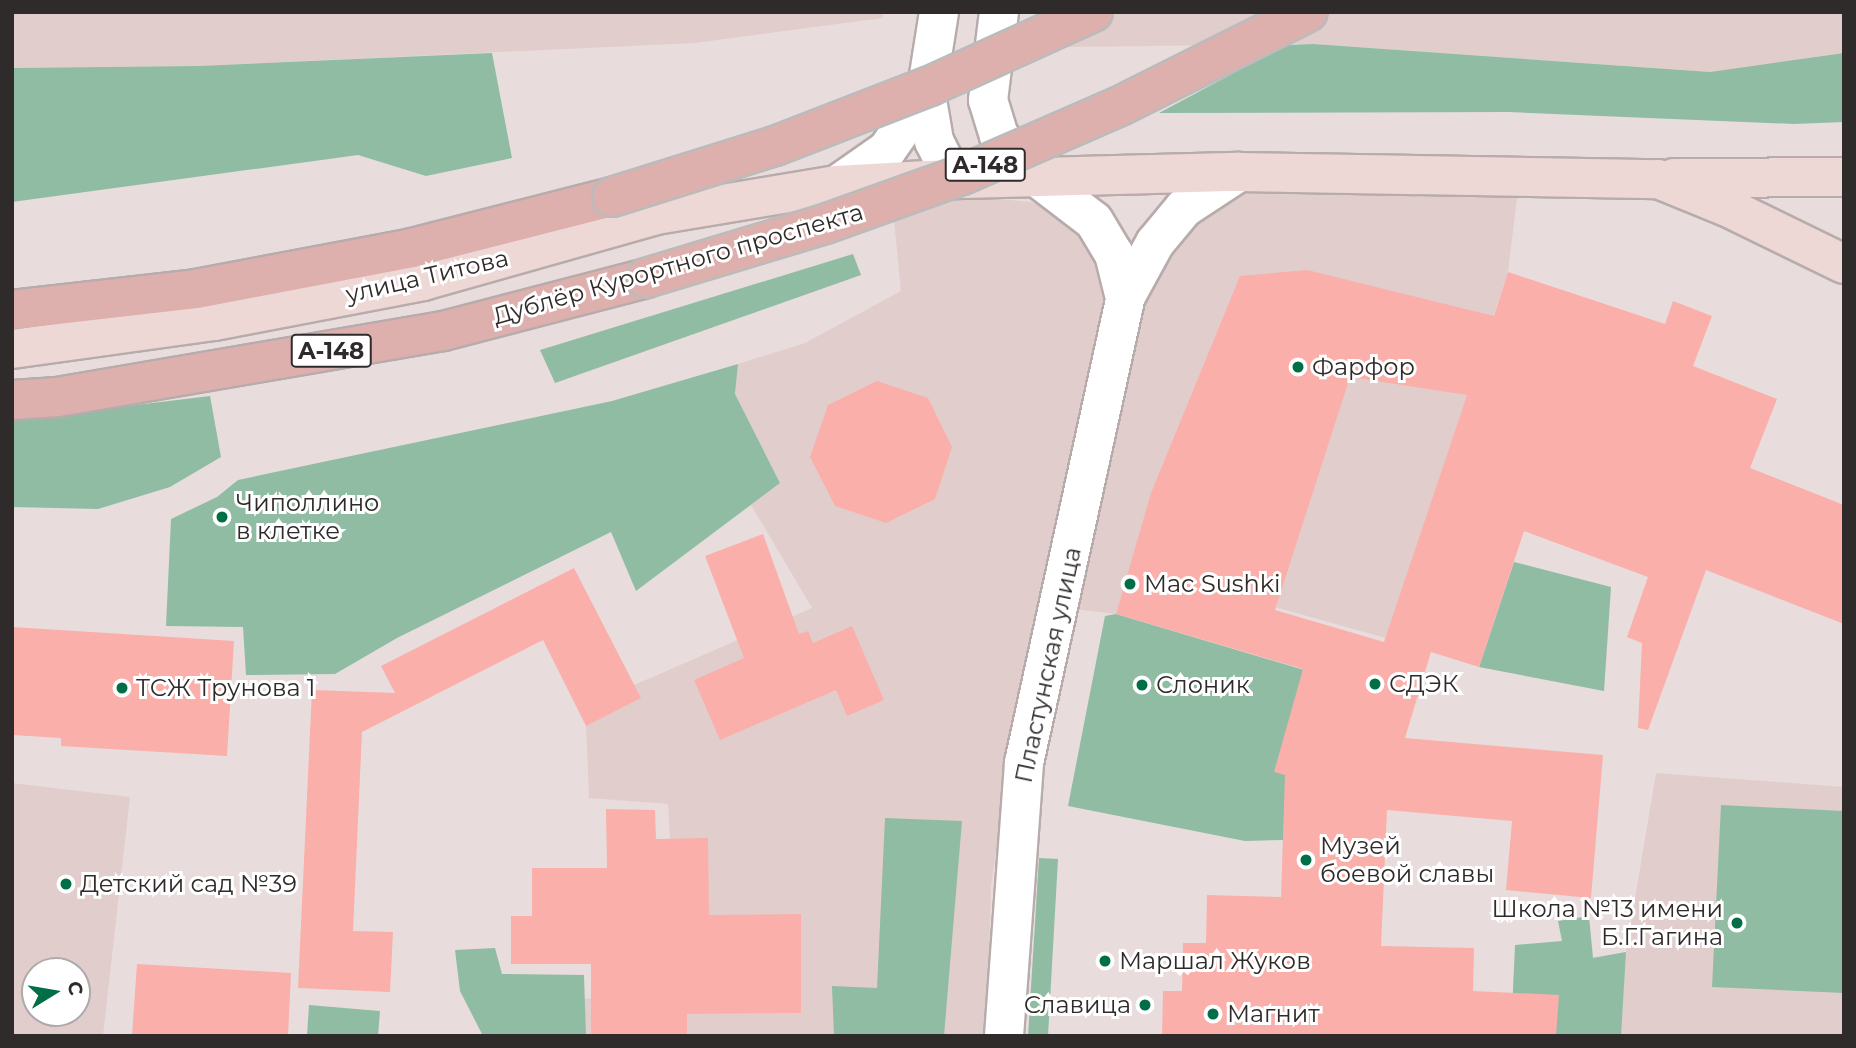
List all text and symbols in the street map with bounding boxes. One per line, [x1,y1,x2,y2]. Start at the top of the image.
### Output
road number: А-148 [945,146,1025,184]
street label: Дублёр Курортного проспекта [489,197,867,331]
street label: улица Титова [343,243,511,309]
road number: А-148 [291,332,371,370]
place label: Фарфор [1312,353,1415,381]
marker: Фарфор [1290,359,1306,375]
place label: Чиполлино в клетке [236,489,379,545]
marker: Чиполлино в клетке [214,509,230,525]
street label: Пластунская улица [1009,545,1087,785]
place label: Mac Sushki [1144,570,1281,598]
marker: Mac Sushki [1122,576,1138,592]
place label: СДЭК [1389,670,1459,698]
place label: Слоник [1156,671,1250,699]
place label: ТСЖ Трунова 1 [136,674,315,702]
marker: СДЭК [1367,676,1383,692]
marker: Слоник [1134,677,1150,693]
marker: ТСЖ Трунова 1 [114,680,130,696]
place label: Музей боевой славы [1320,832,1494,888]
marker: Музей боевой славы [1298,852,1314,868]
place label: Детский сад №39 [80,870,297,898]
marker: Детский сад №39 [58,876,74,892]
place label: Школа №13 имени Б.Г.Гагина [1492,895,1723,951]
marker: Школа №13 имени Б.Г.Гагина [1729,915,1745,931]
place label: Маршал Жуков [1119,947,1311,975]
marker: Маршал Жуков [1097,953,1113,969]
north arrow [21,957,91,1027]
text: С [63,979,88,997]
place label: Славица [1024,991,1131,1019]
marker: Славица [1137,997,1153,1013]
place label: Магнит [1227,1000,1320,1028]
marker: Магнит [1205,1006,1221,1022]

